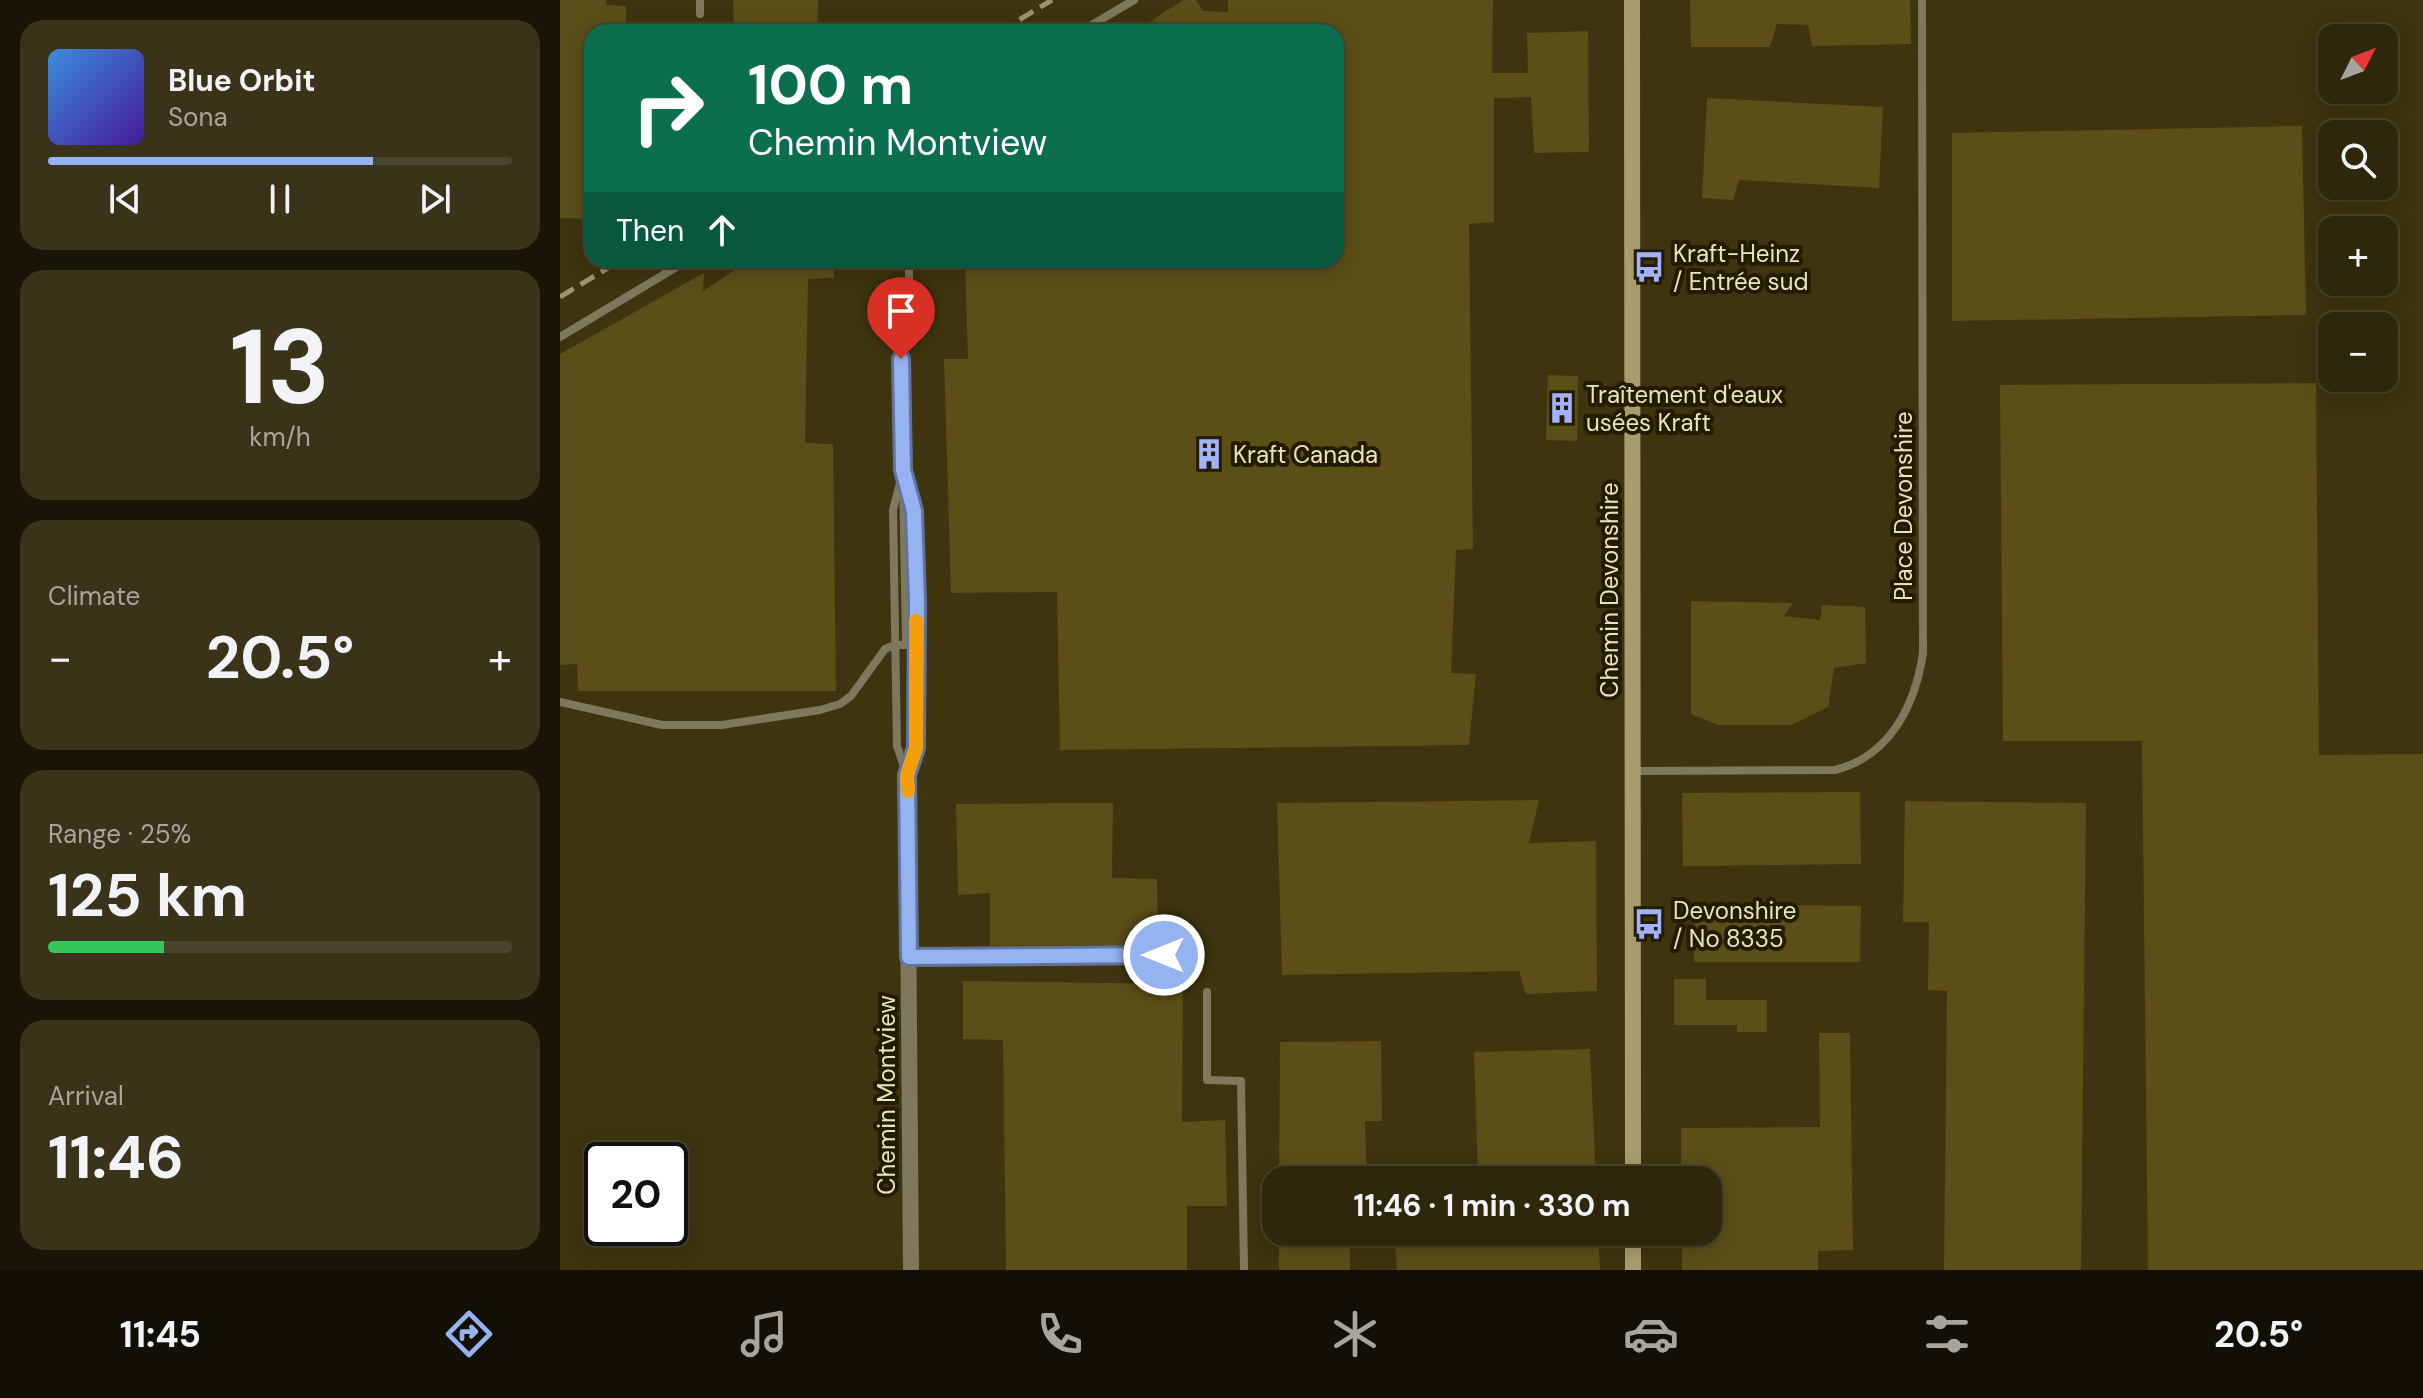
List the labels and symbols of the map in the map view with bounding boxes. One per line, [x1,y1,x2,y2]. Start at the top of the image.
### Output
north arrow [2318,24,2398,104]
place label: Kraft-Heinz / Entrée sud [1673,238,1808,297]
bus stop icon: Kraft-Heinz / Entrée sud [1632,250,1666,284]
pin [867,277,935,359]
place label: Traîtement d'eaux usées Kraft [1586,379,1783,438]
building icon: Traîtement d'eaux usées Kraft [1545,391,1579,425]
street label: Place Devonshire [1888,411,1919,601]
building icon: Kraft Canada [1192,437,1226,471]
place label: Kraft Canada [1233,439,1378,470]
street label: Chemin Devonshire [1594,482,1625,698]
place label: Devonshire / No 8335 [1673,895,1796,954]
bus stop icon: Devonshire / No 8335 [1632,907,1666,941]
position arrow [1122,913,1206,997]
street label: Chemin Montview [871,995,902,1195]
speed limit sign: 20 [584,1142,688,1246]

